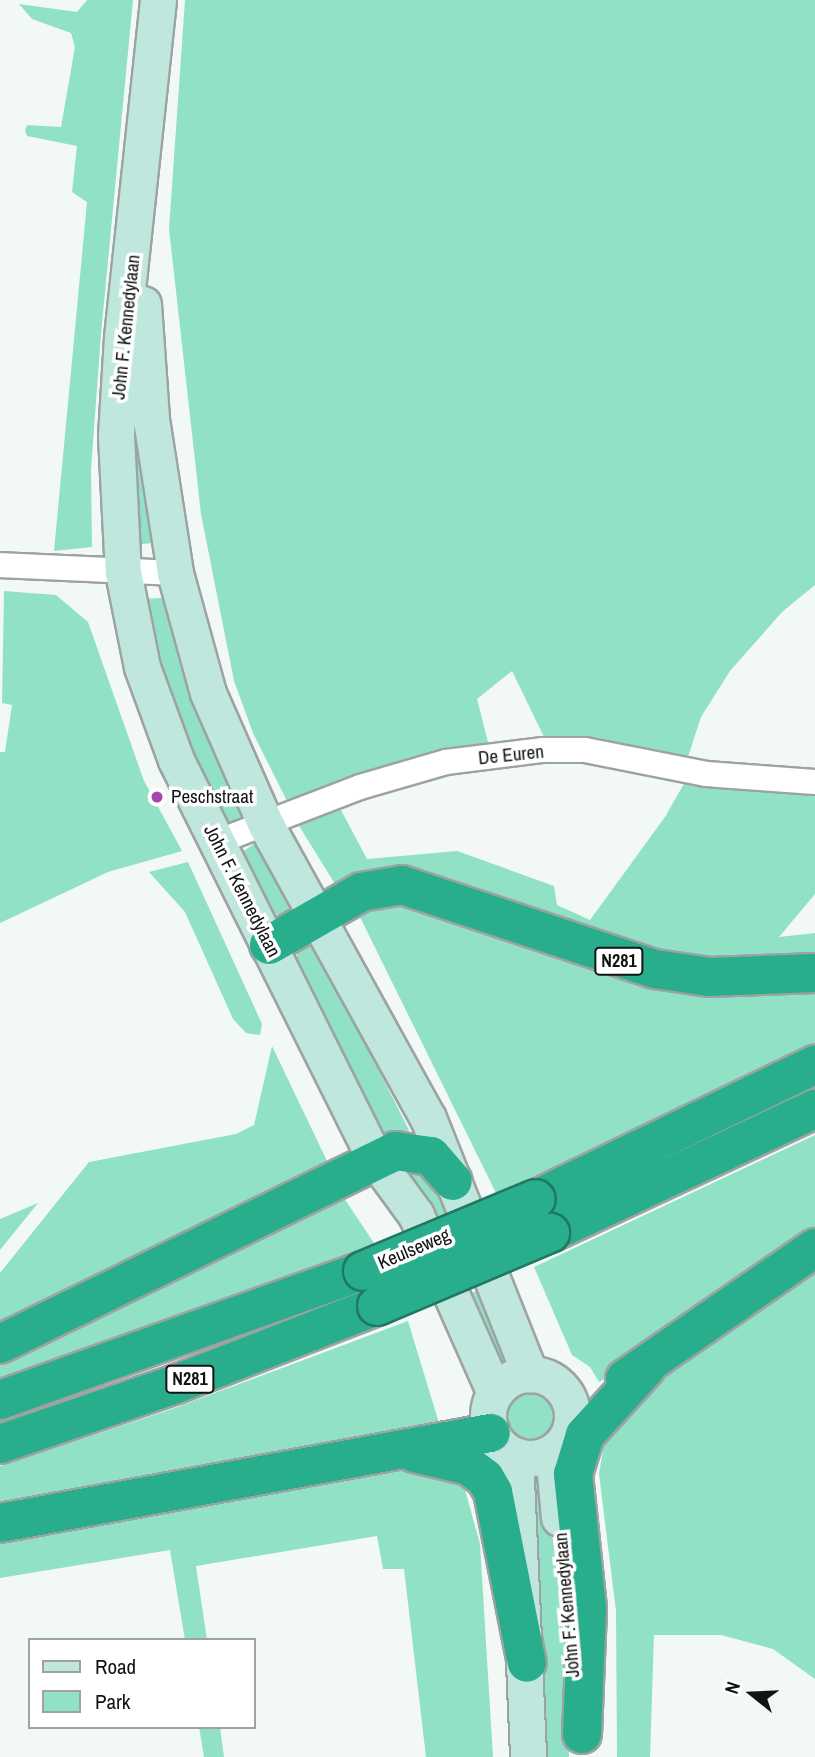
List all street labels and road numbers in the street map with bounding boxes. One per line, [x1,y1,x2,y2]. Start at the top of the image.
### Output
street label: John F. Kennedylaan [107,253,145,401]
street label: De Euren [477,740,545,770]
street label: John F. Kennedylaan [199,821,285,961]
road number: N281 [593,946,645,976]
street label: Keulseweg [374,1224,454,1274]
road number: N281 [164,1364,216,1394]
street label: John F. Kennedylaan [549,1532,585,1678]

